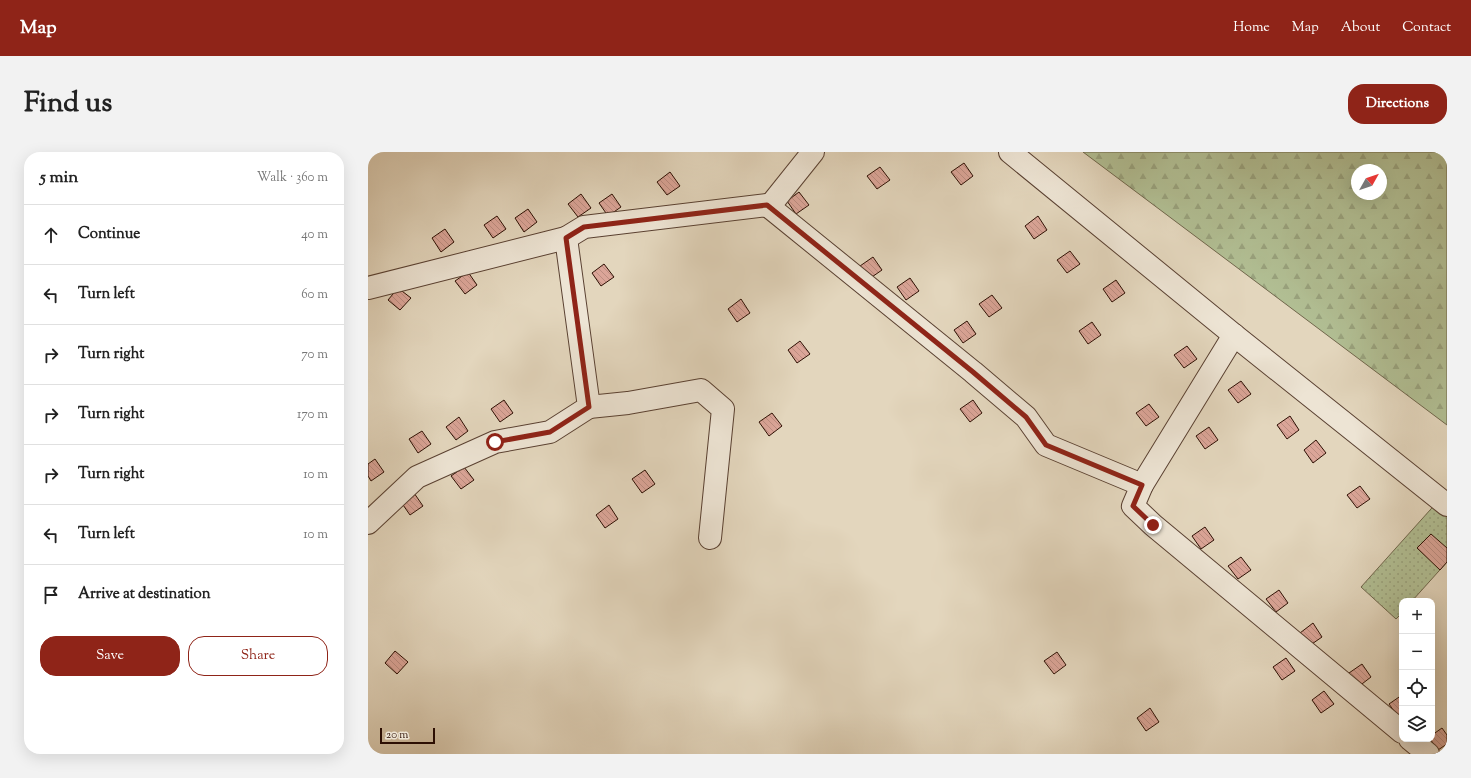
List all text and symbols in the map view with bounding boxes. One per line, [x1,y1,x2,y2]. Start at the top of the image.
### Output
text: Map [20,15,57,42]
text: Home [1233,18,1270,38]
text: Map [1292,18,1319,38]
text: About [1341,18,1380,38]
text: Contact [1402,18,1451,38]
text: Find us [24,84,112,124]
button: Directions [1348,84,1447,124]
north arrow [1351,164,1387,200]
text: 5 min [40,166,78,190]
text: Walk · 360 m [257,169,328,187]
icon: ahead [40,224,62,246]
text: Continue [78,224,140,245]
text: 40 m [301,226,328,244]
icon: left [40,284,62,306]
text: Turn left [78,284,135,305]
text: 60 m [301,286,328,304]
icon: right [40,344,62,366]
text: Turn right [78,344,144,365]
text: 70 m [301,346,328,364]
icon: right [40,404,62,426]
text: Turn right [78,404,144,425]
text: 170 m [297,406,328,424]
route start [486,433,504,451]
icon: right [40,464,62,486]
text: Turn right [78,464,144,485]
text: 10 m [303,466,328,484]
route end [1144,516,1162,534]
icon: left [40,524,62,546]
text: Turn left [78,524,135,545]
text: 10 m [303,526,328,544]
icon: arrive [40,584,62,606]
text: Arrive at destination [78,584,211,605]
map controls [1399,598,1435,742]
button: + [1399,598,1435,634]
button: − [1399,634,1435,670]
button: Save [40,636,180,676]
button: Share [188,636,328,676]
button: locate [1399,670,1435,706]
button: layers [1399,706,1435,742]
scale bar [380,726,435,745]
text: 20 m [386,727,408,743]

